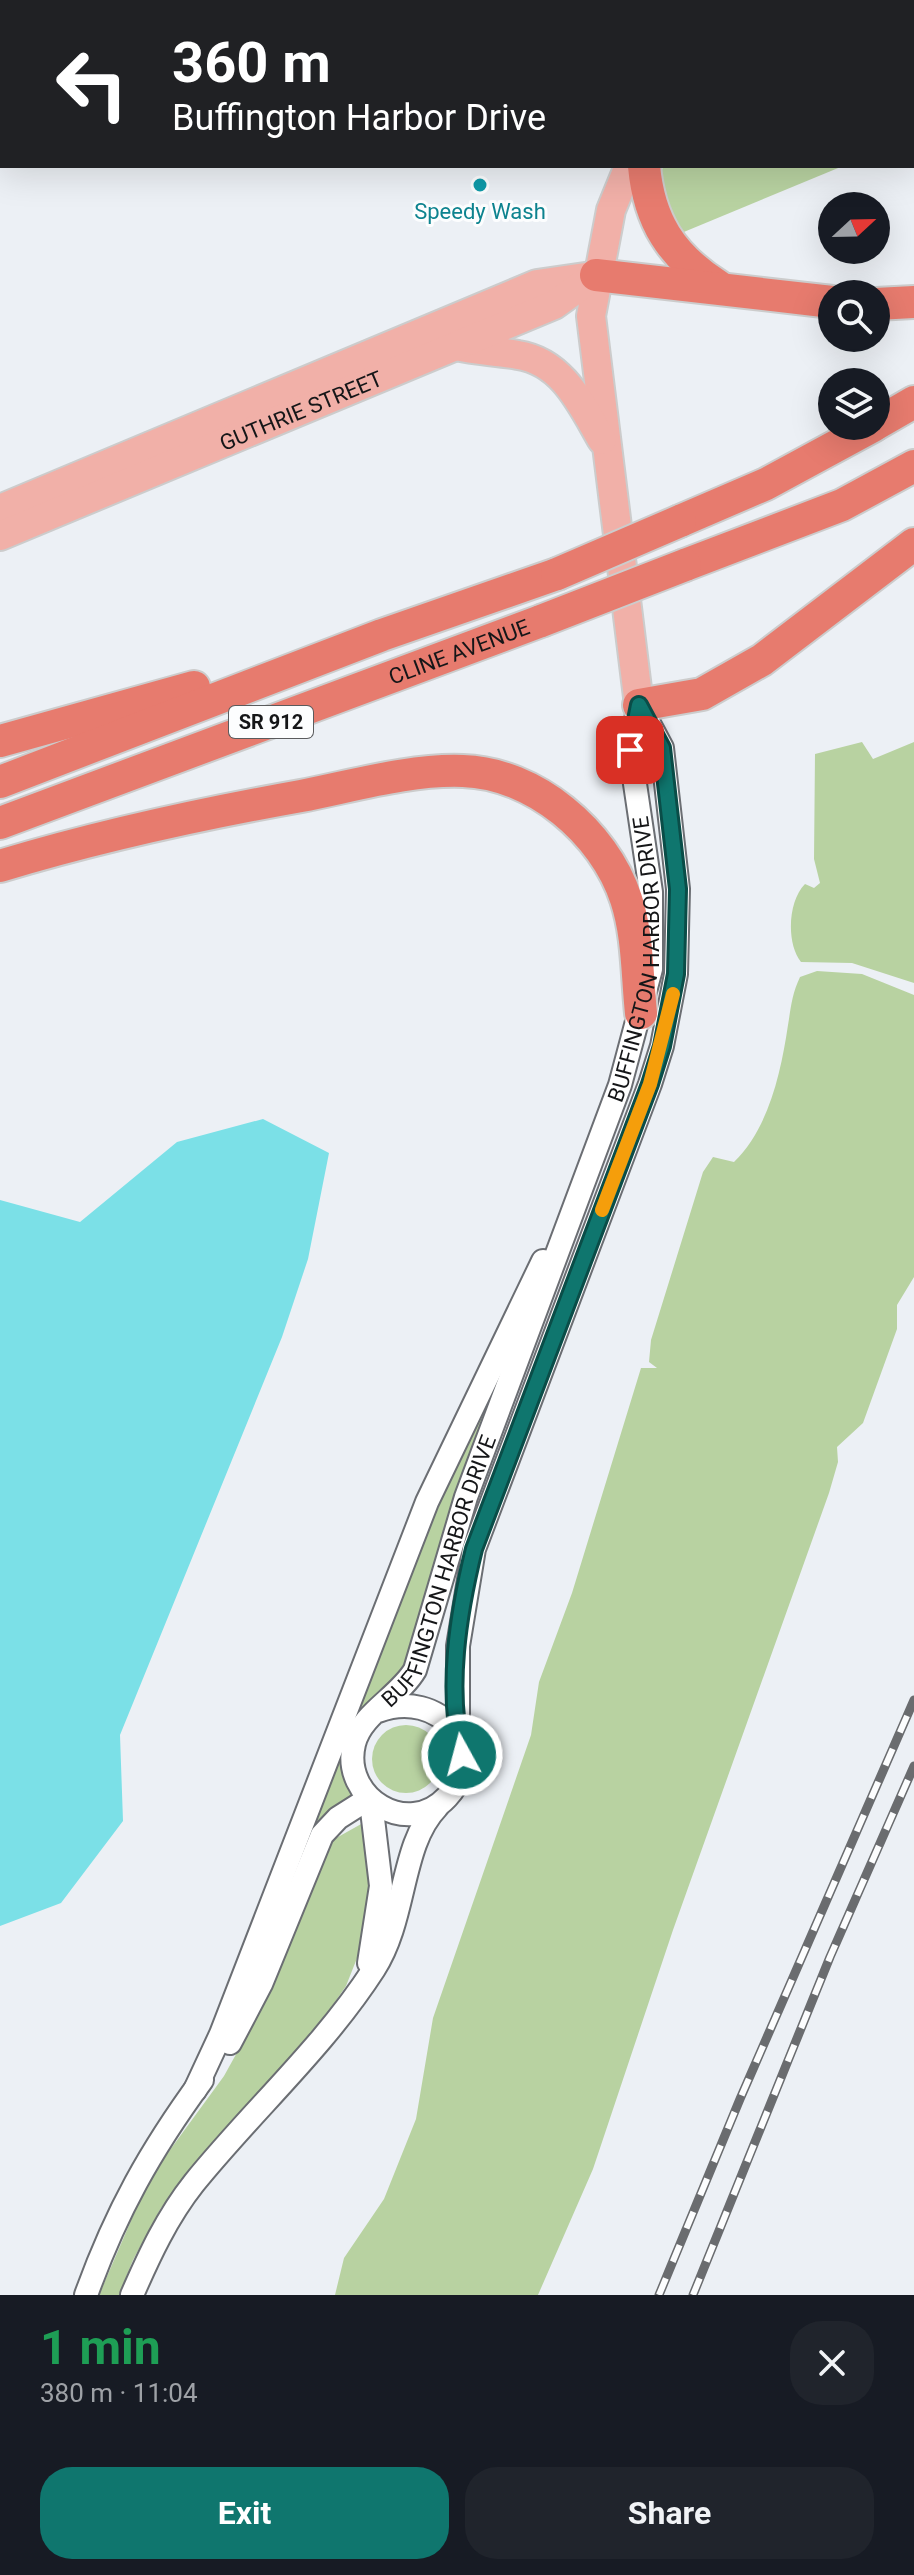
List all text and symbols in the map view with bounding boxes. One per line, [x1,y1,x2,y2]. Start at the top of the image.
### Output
text: 360 m [172,30,331,96]
icon: left [40,32,144,136]
text: Buffington Harbor Drive [172,97,546,139]
marker: Speedy Wash [471,176,489,194]
north arrow [818,192,890,264]
map controls [818,192,890,440]
place label: Speedy Wash [414,199,546,224]
button: search [818,280,890,352]
street label: GUTHRIE STREET [216,366,386,456]
button: layers [818,368,890,440]
street label: CLINE AVENUE [385,614,533,690]
road number: SR 912 [229,706,313,738]
pin [596,716,664,784]
icon: arrive [608,728,652,772]
street label: BUFFINGTON HARBOR DRIVE [603,815,664,1105]
street label: BUFFINGTON HARBOR DRIVE [377,1432,501,1712]
position arrow [420,1713,504,1797]
text: 1 min [40,2319,161,2376]
button: close [790,2321,874,2405]
text: 380 m · 11:04 [40,2378,198,2408]
button: Exit [40,2467,449,2559]
button: Share [465,2467,874,2559]

